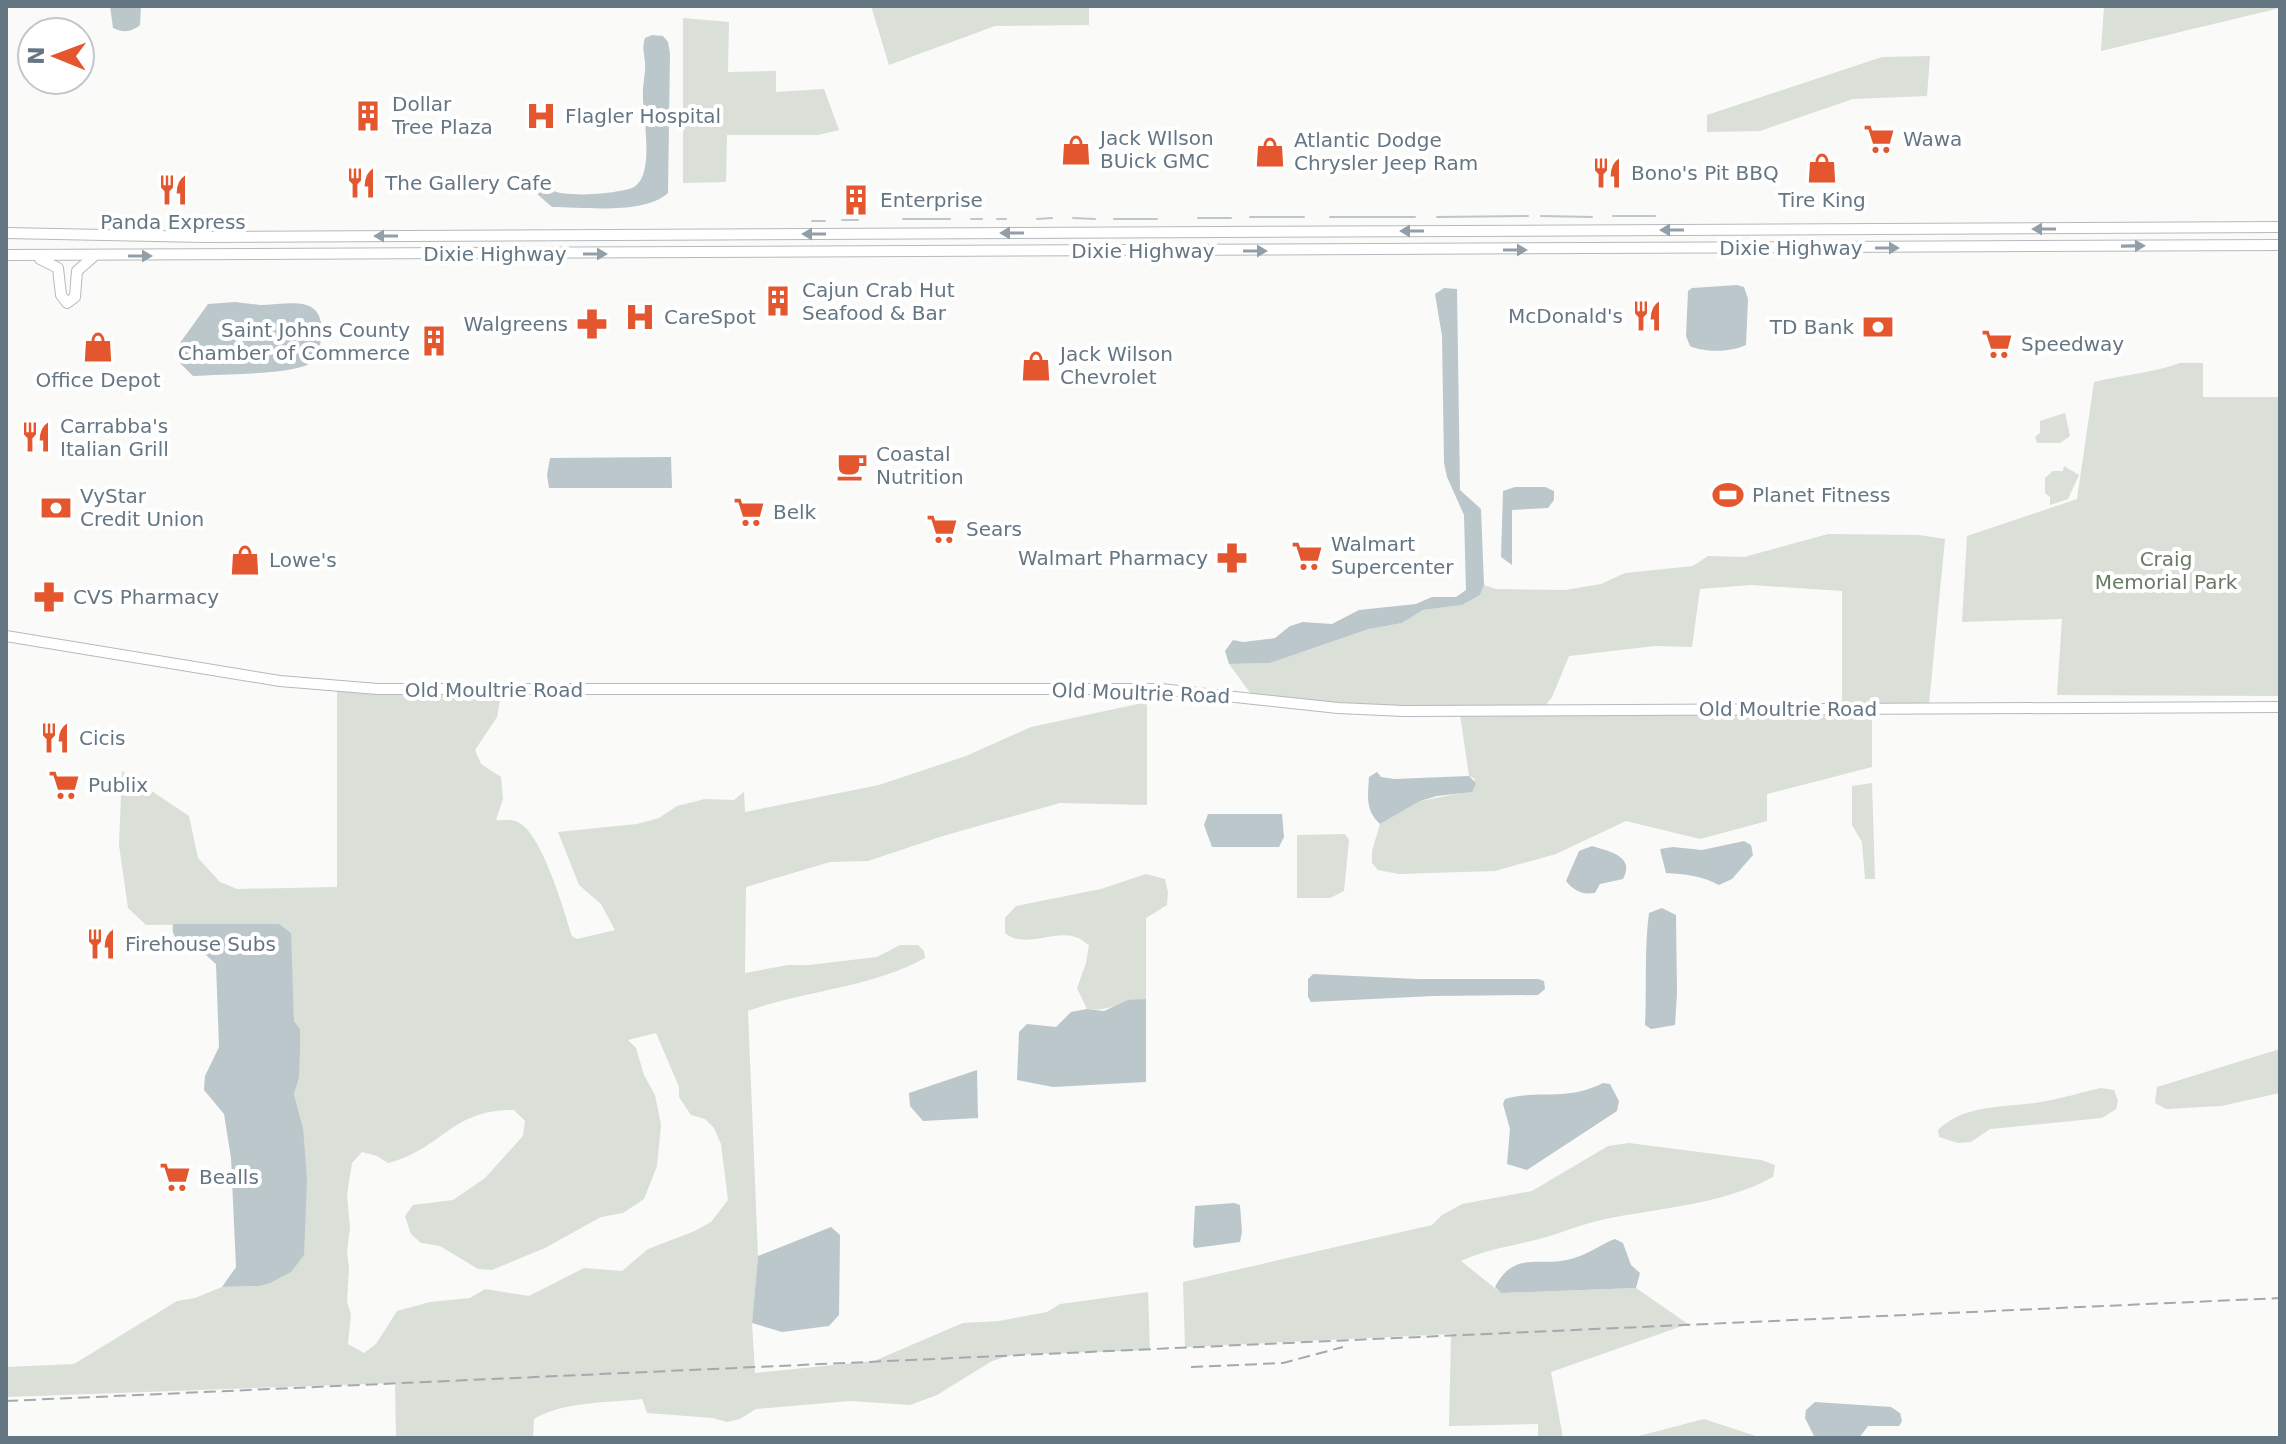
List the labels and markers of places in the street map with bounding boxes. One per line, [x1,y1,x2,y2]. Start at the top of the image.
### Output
place label: Dollar Tree Plaza [391,92,493,139]
building icon: Dollar Tree Plaza [351,99,385,133]
hospital icon: Flagler Hospital [524,99,558,133]
place label: Flagler Hospital [565,104,721,128]
supermarket icon: Wawa [1862,122,1896,156]
place label: Jack WIlson BUick GMC [1098,126,1214,173]
place label: Wawa [1903,127,1962,151]
place label: Atlantic Dodge Chrysler Jeep Ram [1294,128,1478,175]
shop icon: Jack WIlson BUick GMC [1059,133,1093,167]
shop icon: Atlantic Dodge Chrysler Jeep Ram [1253,135,1287,169]
shop icon: Tire King [1805,151,1839,185]
restaurant icon: Bono's Pit BBQ [1590,156,1624,190]
place label: Bono's Pit BBQ [1631,161,1779,185]
restaurant icon: The Gallery Cafe [344,166,378,200]
place label: The Gallery Cafe [384,171,552,195]
restaurant icon: Panda Express [156,173,190,207]
building icon: Enterprise [839,183,873,217]
place label: Enterprise [880,188,983,212]
place label: Tire King [1777,188,1866,212]
place label: Panda Express [100,210,246,234]
place label: Cajun Crab Hut Seafood & Bar [802,278,955,325]
building icon: Cajun Crab Hut Seafood & Bar [761,284,795,318]
restaurant icon: McDonald's [1630,299,1664,333]
hospital icon: CareSpot [623,300,657,334]
place label: McDonald's [1508,304,1623,328]
place label: CareSpot [664,305,756,329]
pharmacy icon: Walgreens [575,307,609,341]
bank icon: TD Bank [1861,310,1895,344]
place label: Walgreens [464,312,568,336]
place label: TD Bank [1769,315,1854,339]
place label: Saint Johns County Chamber of Commerce [178,318,410,365]
building icon: Saint Johns County Chamber of Commerce [417,324,451,358]
supermarket icon: Speedway [1980,327,2014,361]
shop icon: Office Depot [81,330,115,364]
place label: Speedway [2021,332,2124,356]
place label: Jack Wilson Chevrolet [1058,342,1173,389]
shop icon: Jack Wilson Chevrolet [1019,349,1053,383]
place label: Office Depot [35,368,161,392]
place label: Carrabba's Italian Grill [60,414,169,461]
restaurant icon: Carrabba's Italian Grill [19,420,53,454]
place label: Coastal Nutrition [876,442,964,489]
cafe icon: Coastal Nutrition [835,449,869,483]
sports icon: Planet Fitness [1711,478,1745,512]
place label: Planet Fitness [1752,483,1890,507]
place label: VyStar Credit Union [80,484,204,531]
bank icon: VyStar Credit Union [39,491,73,525]
supermarket icon: Belk [732,495,766,529]
place label: Belk [773,500,817,524]
supermarket icon: Sears [925,512,959,546]
place label: Sears [966,517,1022,541]
place label: Walmart Supercenter [1331,532,1454,579]
supermarket icon: Walmart Supercenter [1290,539,1324,573]
pharmacy icon: Walmart Pharmacy [1215,541,1249,575]
shop icon: Lowe's [228,543,262,577]
place label: Walmart Pharmacy [1018,546,1208,570]
place label: Lowe's [269,548,337,572]
pharmacy icon: CVS Pharmacy [32,580,66,614]
place label: CVS Pharmacy [73,585,219,609]
restaurant icon: Cicis [38,721,72,755]
place label: Cicis [79,726,126,750]
supermarket icon: Publix [47,768,81,802]
place label: Publix [88,773,148,797]
restaurant icon: Firehouse Subs [84,927,118,961]
place label: Firehouse Subs [125,932,276,956]
supermarket icon: Bealls [158,1160,192,1194]
place label: Bealls [199,1165,259,1189]

